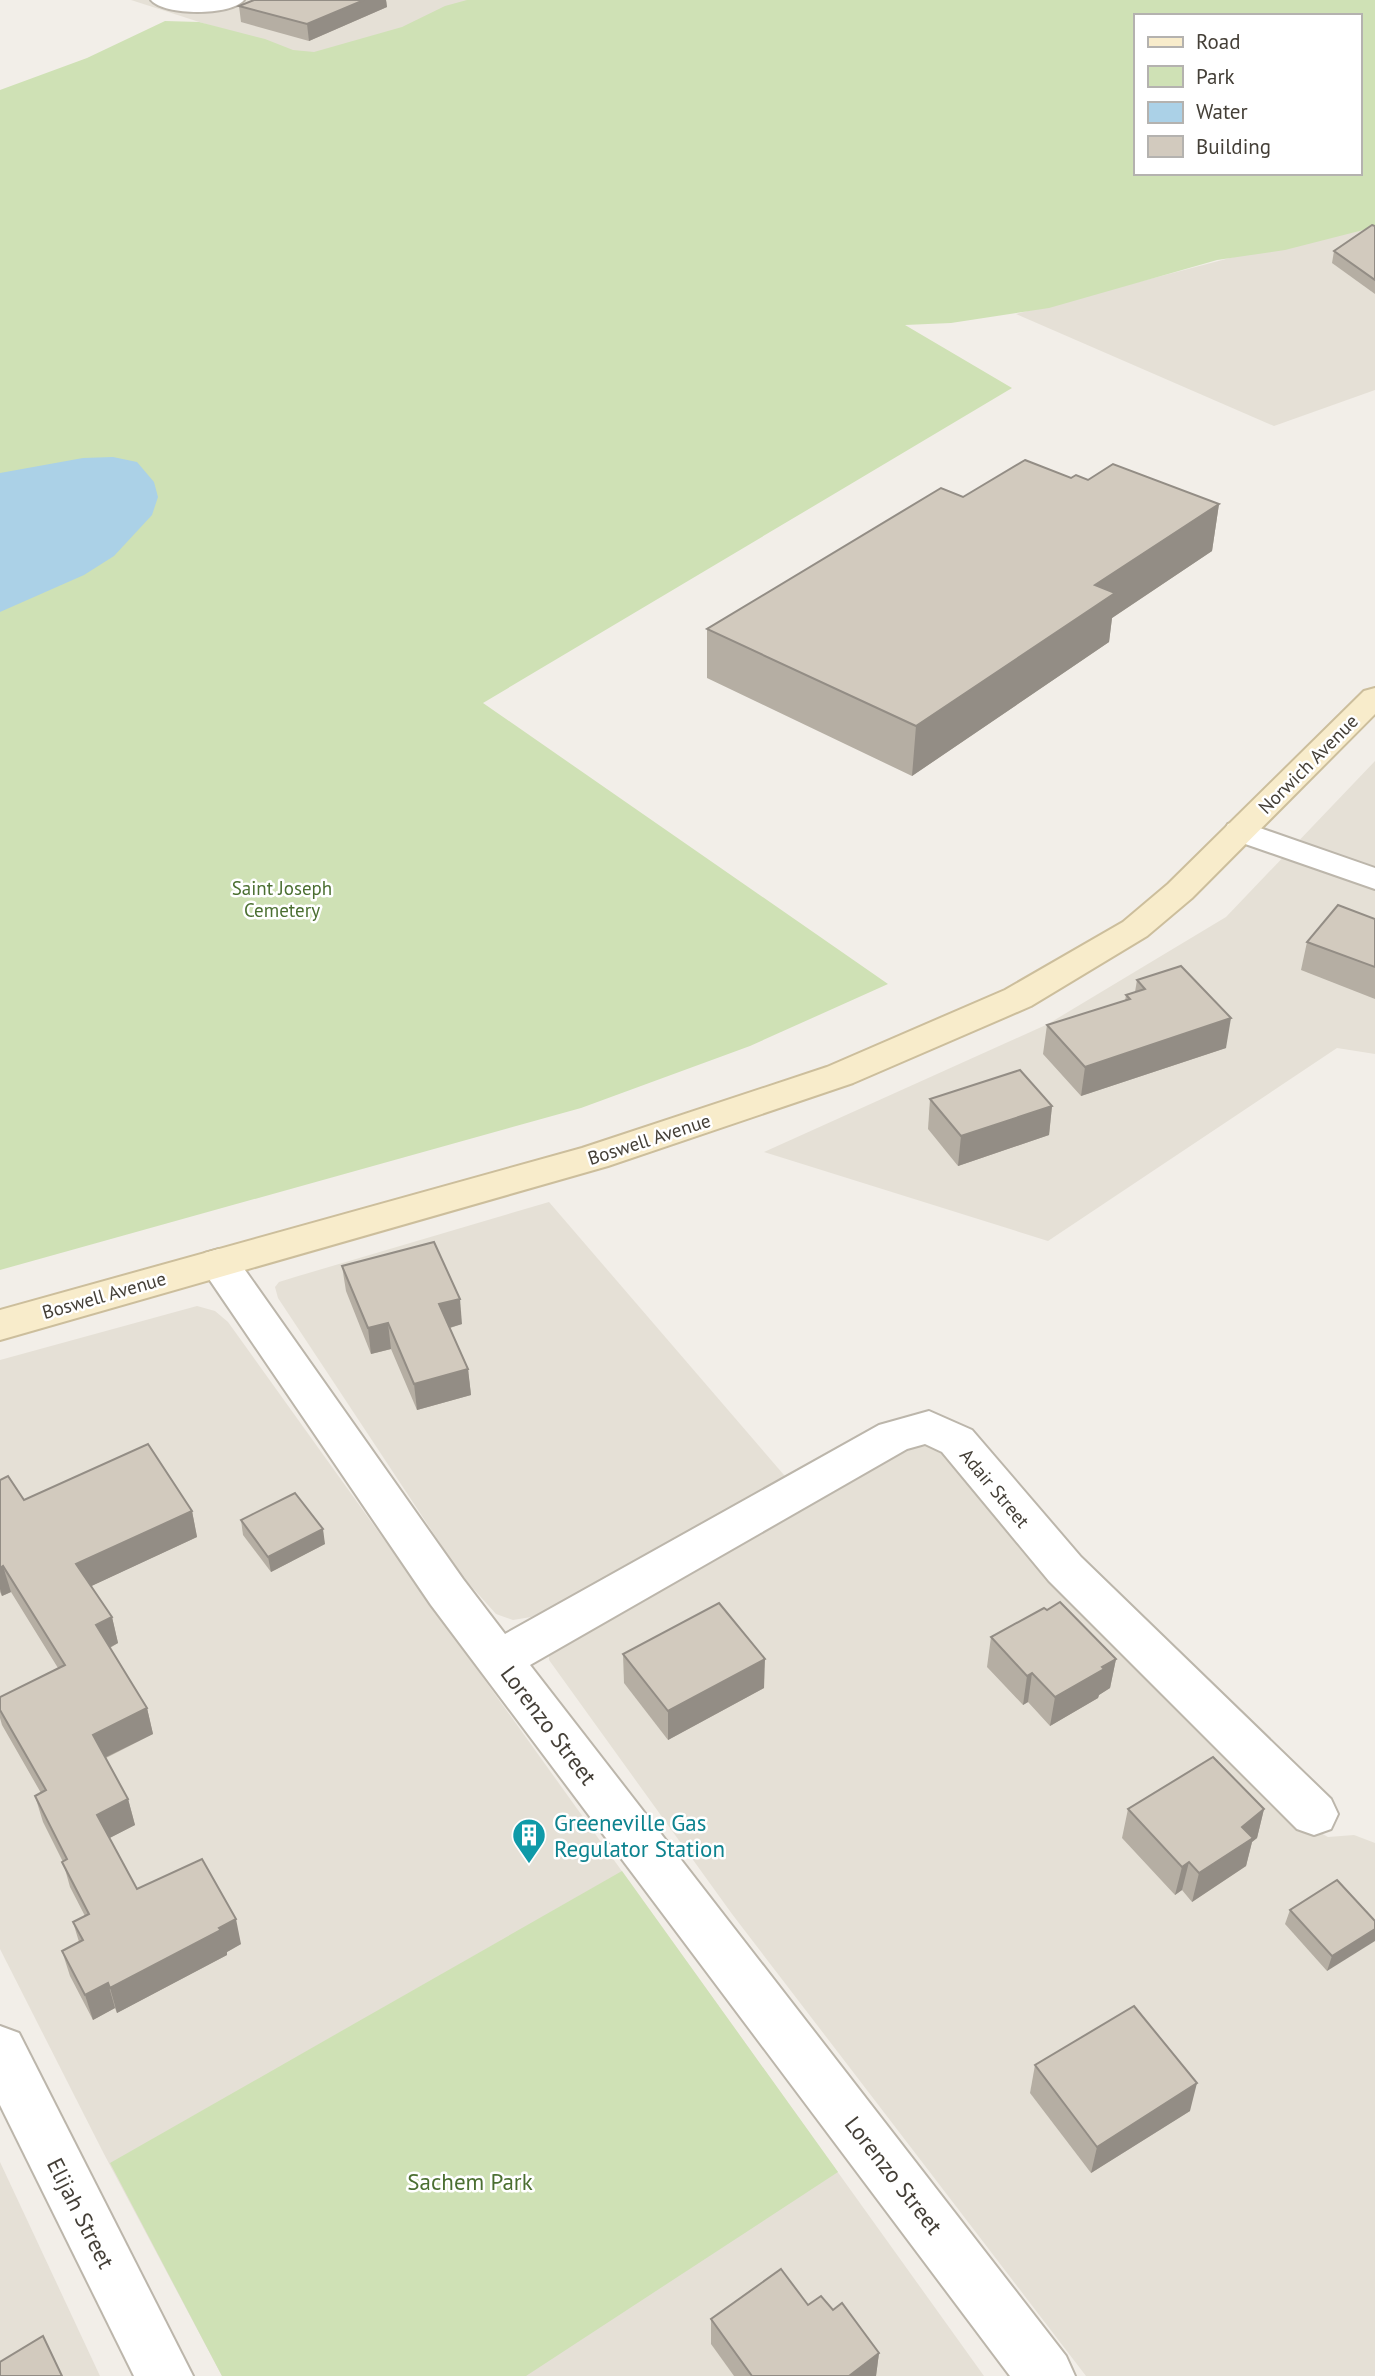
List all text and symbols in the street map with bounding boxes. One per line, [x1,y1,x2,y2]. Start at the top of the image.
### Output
legend [1134,14,1361,175]
text: Road [1196,28,1240,55]
text: Park [1196,63,1235,90]
text: Water [1196,98,1248,125]
text: Building [1196,133,1271,160]
street label: Norwich Avenue [1253,709,1363,819]
park label: Saint Joseph Cemetery [232,876,332,922]
street label: Boswell Avenue [585,1108,713,1170]
street label: Boswell Avenue [39,1266,169,1324]
street label: Adair Street [955,1444,1035,1533]
street label: Lorenzo Street [495,1660,603,1791]
place label: Greeneville Gas Regulator Station [554,1808,725,1863]
building icon: Greeneville Gas Regulator Station [510,1816,548,1865]
street label: Lorenzo Street [839,2110,949,2240]
street label: Elijah Street [41,2153,121,2273]
park label: Sachem Park [407,2167,533,2196]

